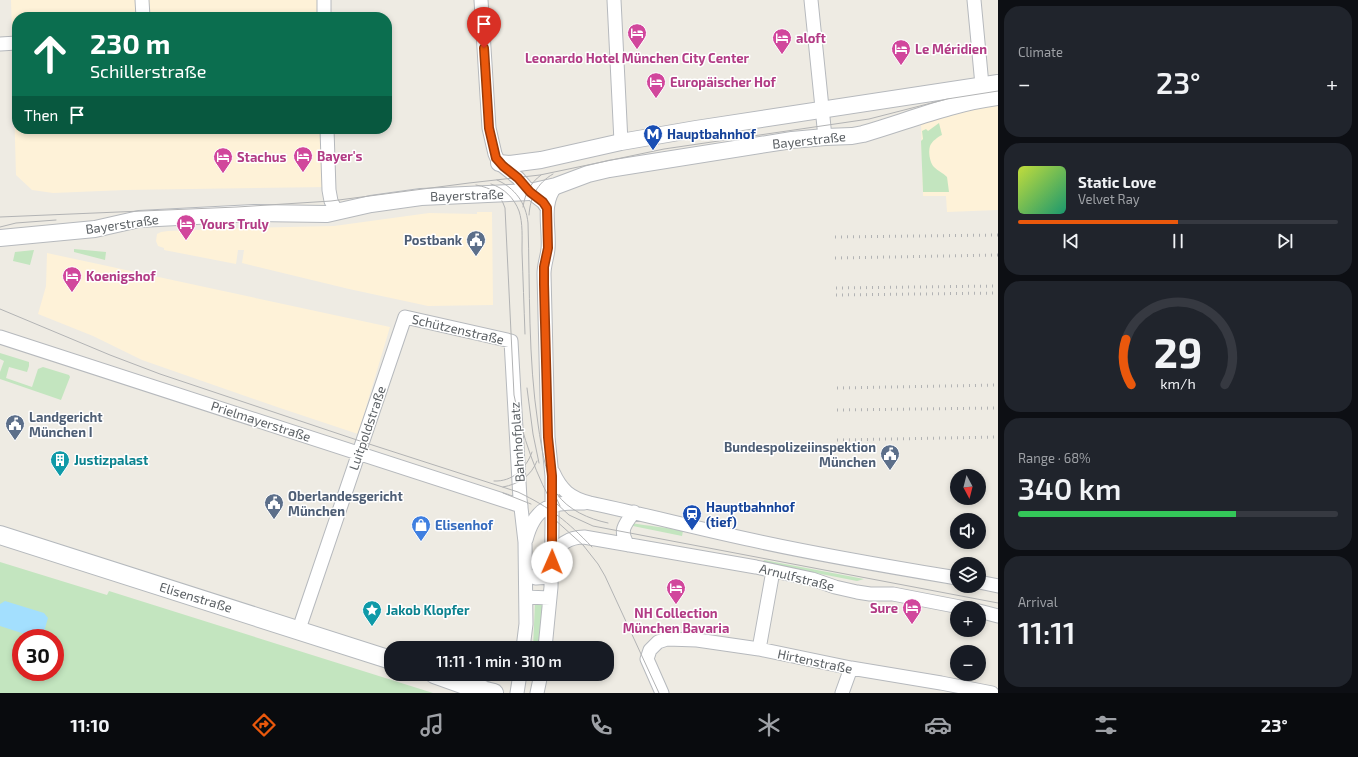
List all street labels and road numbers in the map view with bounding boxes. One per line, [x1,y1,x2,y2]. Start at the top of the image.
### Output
street label: Bayerstraße [771,128,847,152]
street label: Bayerstraße [430,186,504,204]
street label: Bayerstraße [84,211,160,237]
street label: Schützenstraße [410,311,506,347]
street label: Luitpoldstraße [345,384,389,472]
street label: Prielmayerstraße [209,397,313,445]
street label: Bahnhofplatz [506,401,528,483]
street label: Arnulfstraße [758,560,836,594]
street label: Elisenstraße [158,578,234,616]
street label: Hirtenstraße [776,645,854,677]

